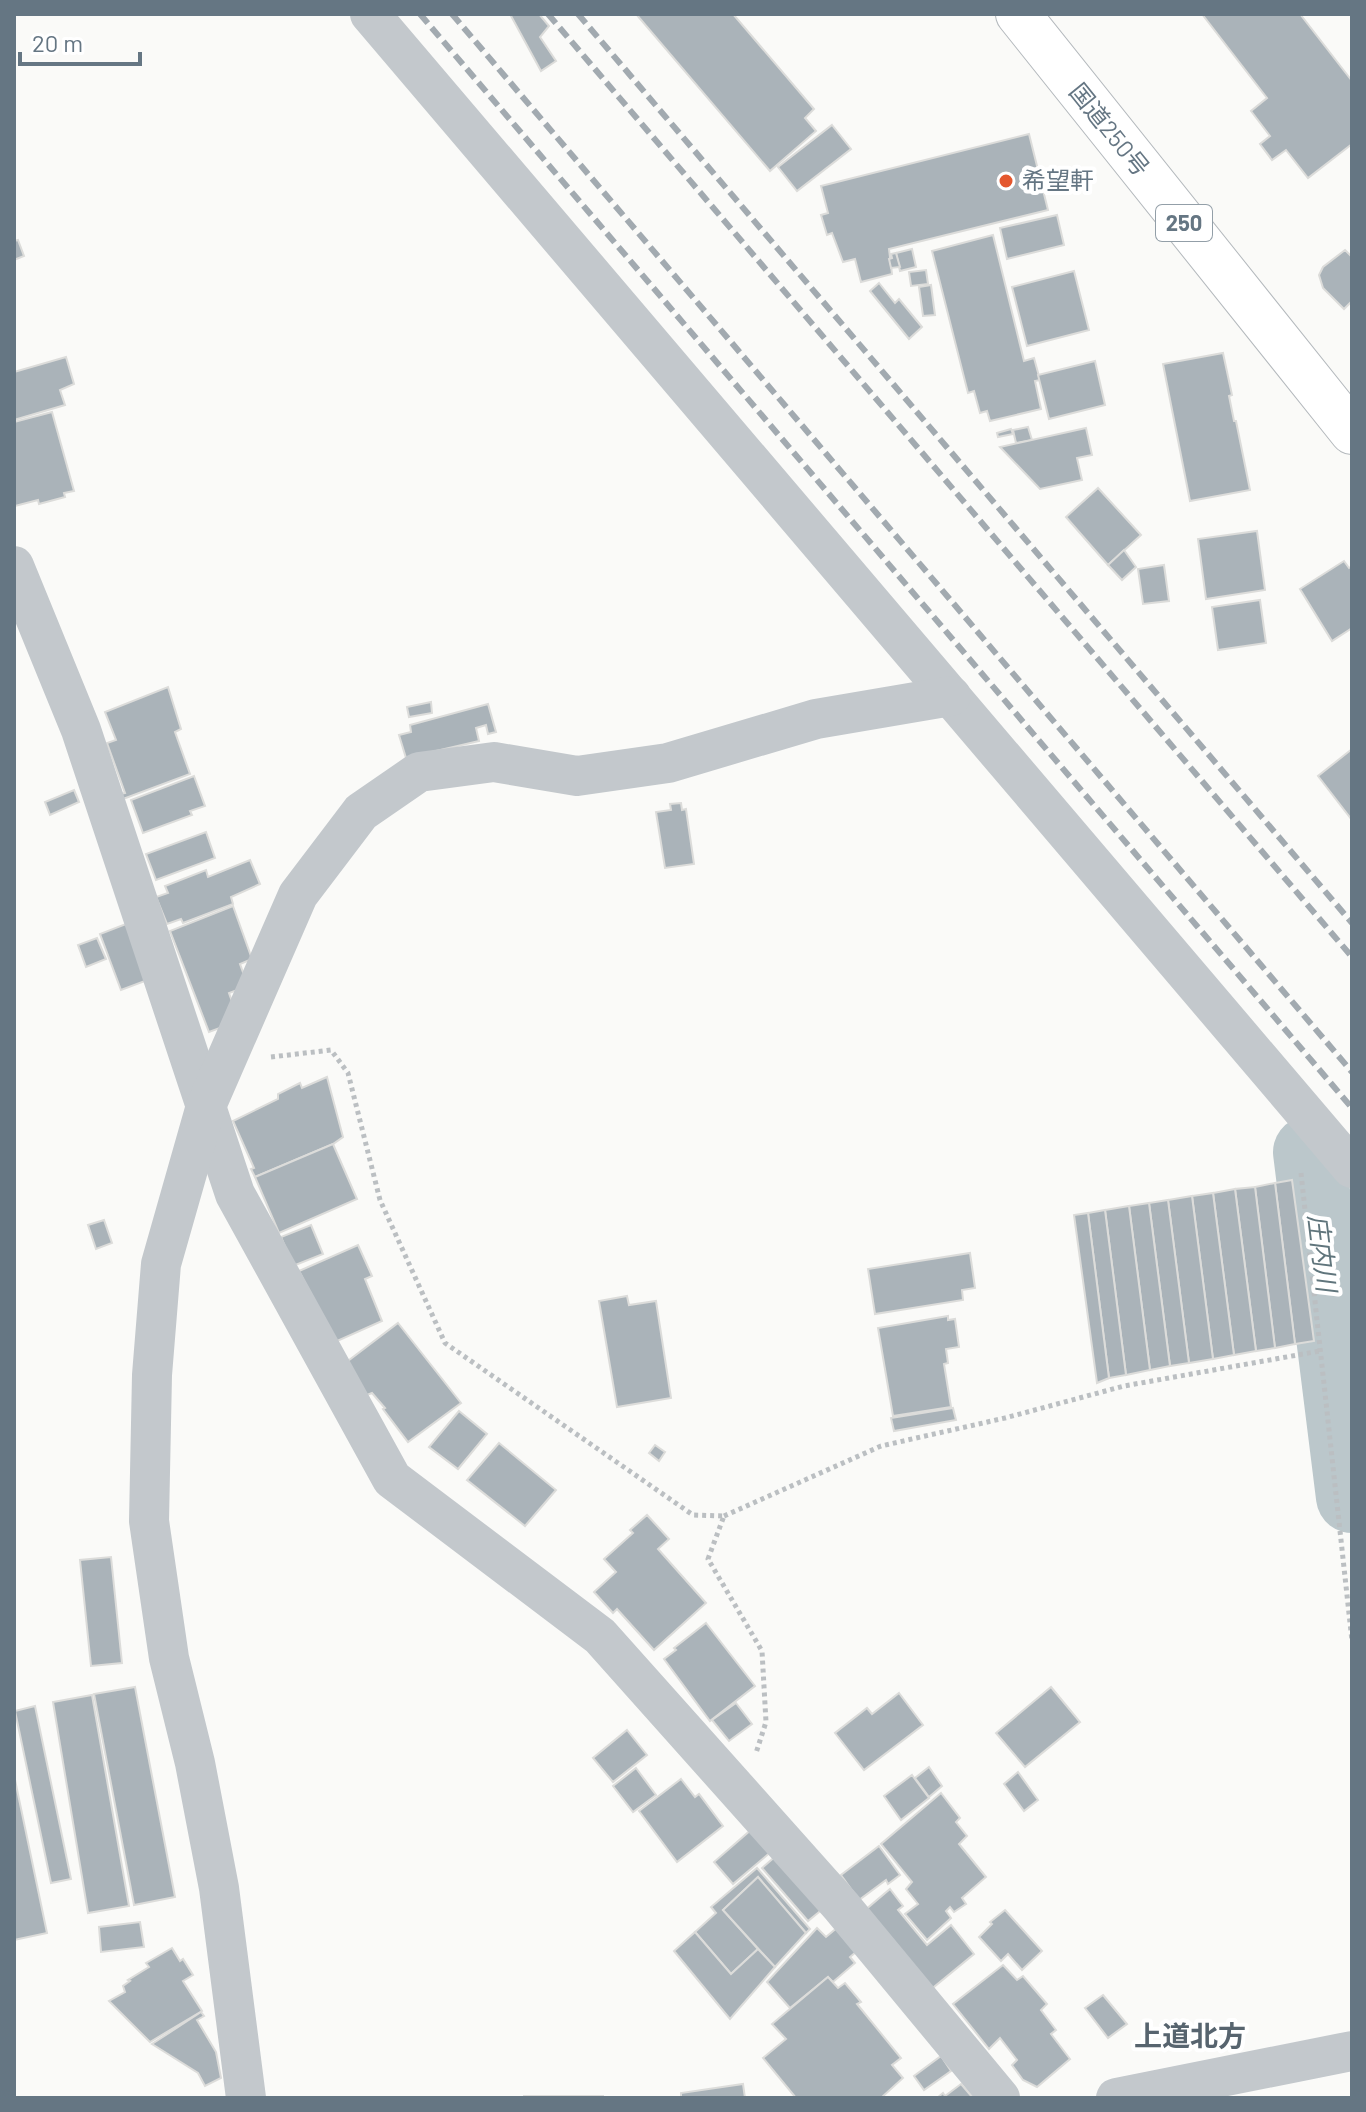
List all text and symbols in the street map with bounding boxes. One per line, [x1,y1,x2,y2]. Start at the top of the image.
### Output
scale bar [20,16,140,66]
text: 20 m [32,28,83,57]
street label: 国道250号 [1064,77,1156,181]
place label: 希望軒 [1022,165,1094,194]
marker: 希望軒 [997,172,1015,190]
road number: 250 [1156,205,1212,241]
water label: 庄内川 [1303,1212,1344,1296]
district label: 上道北方 [1134,2018,1246,2052]

